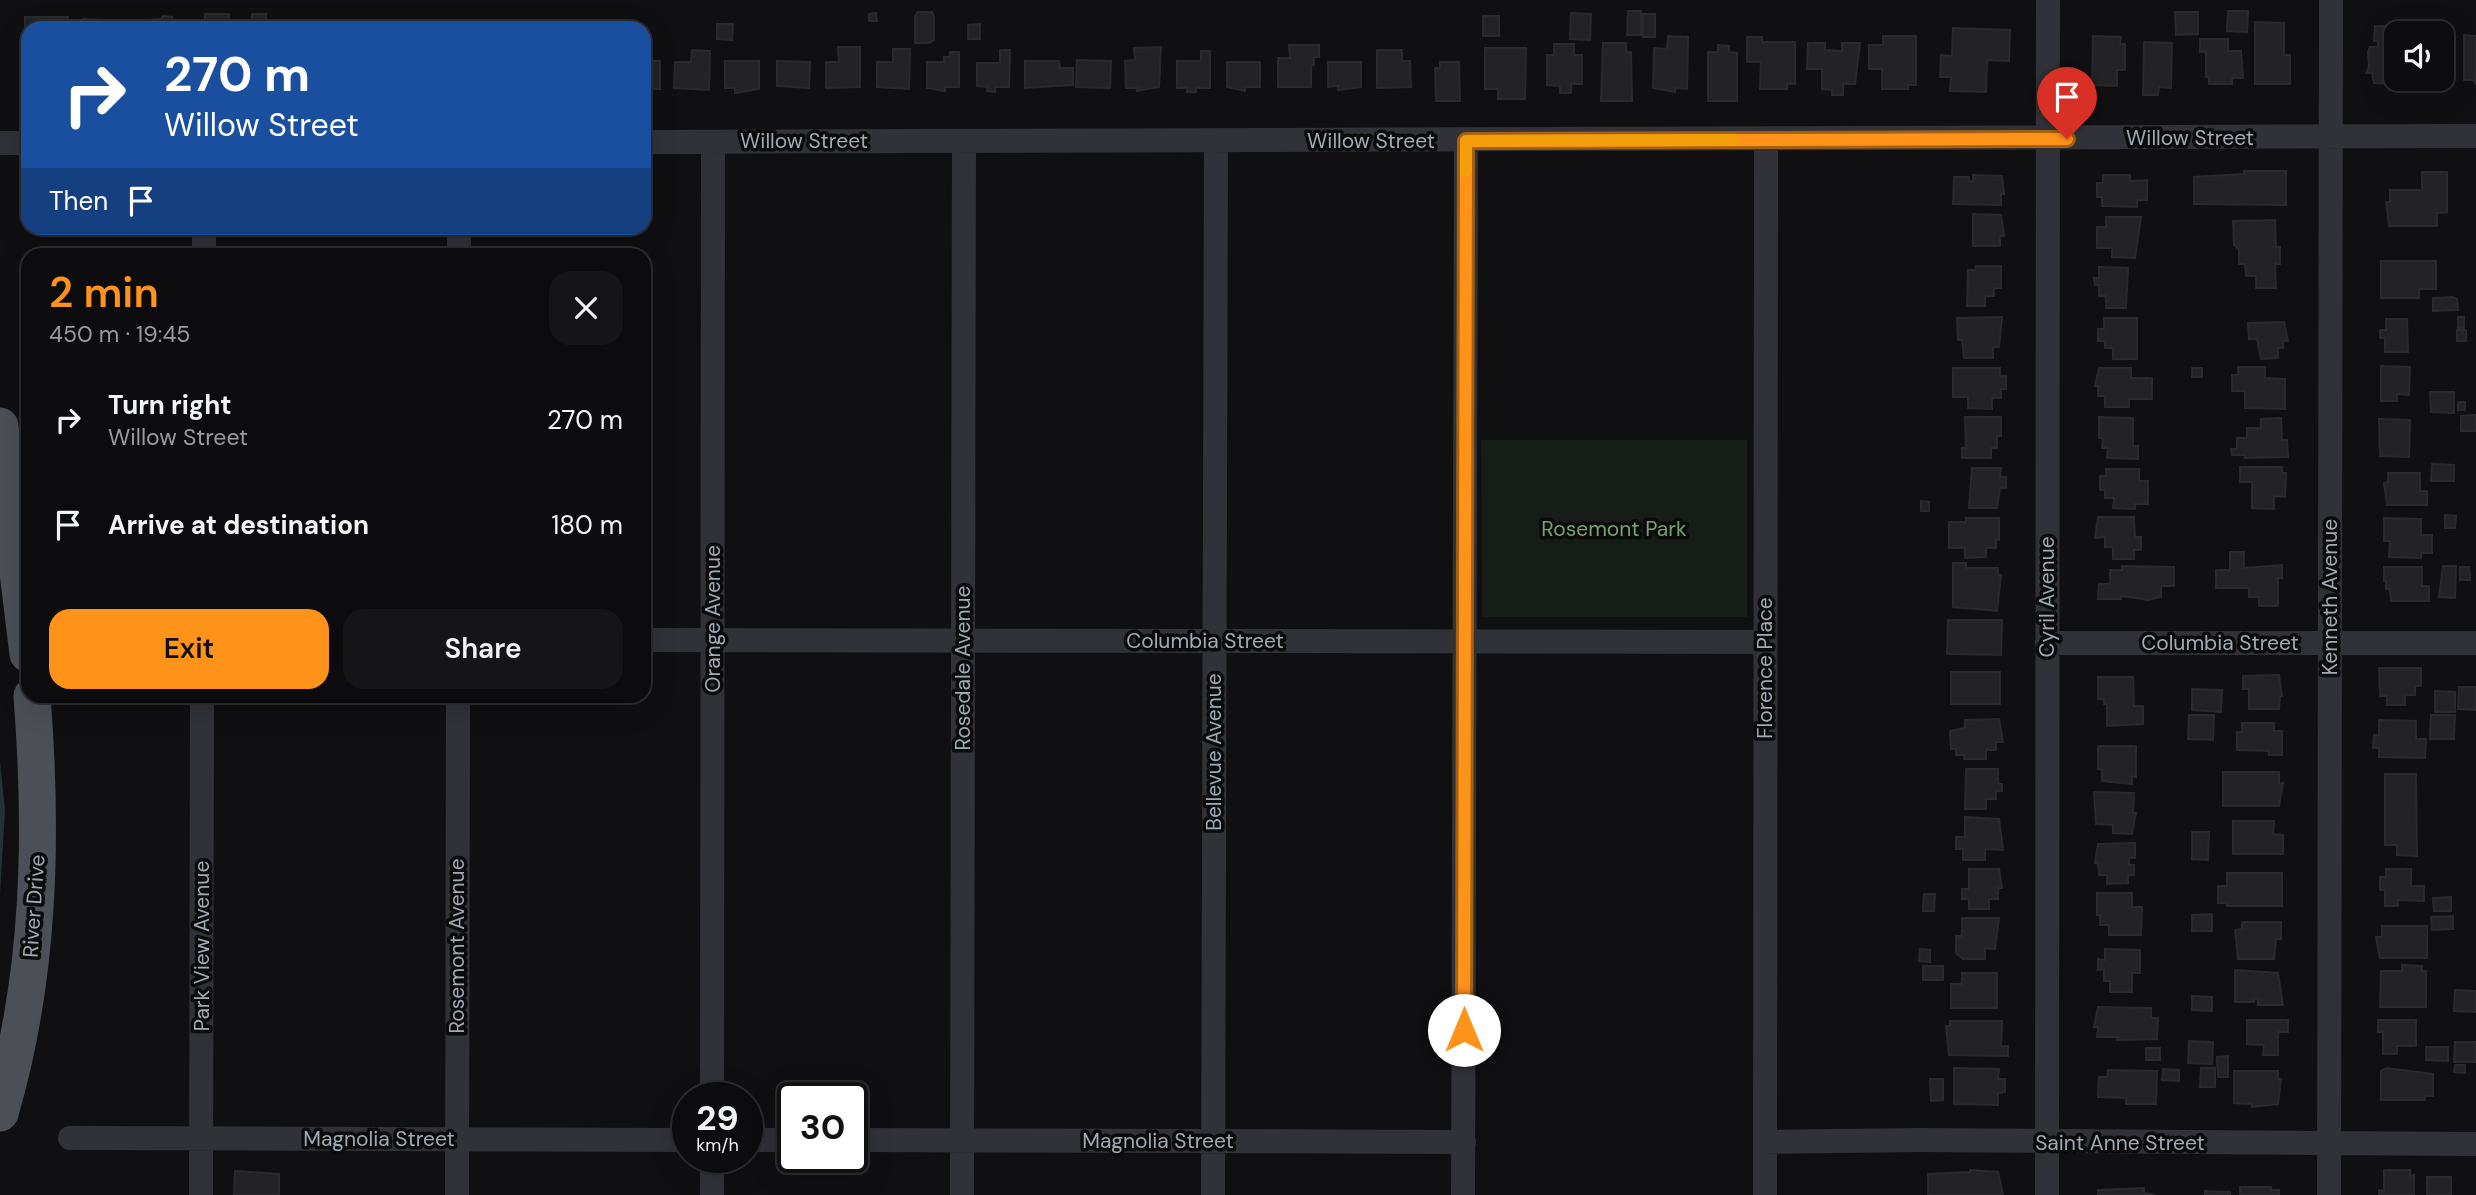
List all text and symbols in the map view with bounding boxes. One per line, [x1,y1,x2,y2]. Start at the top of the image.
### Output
map controls [2384,21,2454,91]
button: sound [2384,21,2454,91]
text: 270 m [164,42,310,106]
icon: right [49,49,140,140]
pin [2037,67,2097,139]
icon: arrive [2048,78,2086,116]
text: Willow Street [164,104,359,146]
street label: Willow Street [2126,124,2254,152]
street label: Willow Street [740,127,868,155]
street label: Willow Street [1307,127,1435,155]
icon: arrive [122,182,160,220]
text: Then [49,184,108,218]
text: 2 min [49,265,159,320]
button: close [549,271,623,345]
text: 450 m · 19:45 [49,319,190,349]
text: Turn right [108,388,232,422]
icon: right [49,401,87,439]
text: 270 m [547,403,623,437]
text: Willow Street [108,422,248,452]
icon: arrive [49,506,87,544]
text: Arrive at destination [108,508,369,542]
text: 180 m [551,508,623,542]
park label: Rosemont Park [1541,515,1687,543]
street label: Kenneth Avenue [2316,519,2344,675]
street label: Cyril Avenue [2033,536,2061,658]
street label: Orange Avenue [699,545,727,693]
street label: Rosedale Avenue [949,585,977,750]
street label: Florence Place [1751,597,1779,739]
button: Exit [49,609,329,689]
button: Share [343,609,623,689]
street label: Columbia Street [1126,627,1284,655]
street label: Columbia Street [2141,629,2299,657]
street label: Bellevue Avenue [1200,673,1228,831]
street label: River Drive [16,854,52,958]
street label: Rosemont Avenue [443,858,471,1034]
street label: Park View Avenue [188,861,216,1031]
position arrow [1427,993,1501,1067]
speed limit sign: 30 [777,1082,868,1173]
text: 29 [696,1095,739,1141]
street label: Magnolia Street [303,1125,455,1153]
street label: Magnolia Street [1082,1127,1234,1155]
street label: Saint Anne Street [2035,1129,2205,1157]
text: km/h [696,1133,739,1157]

